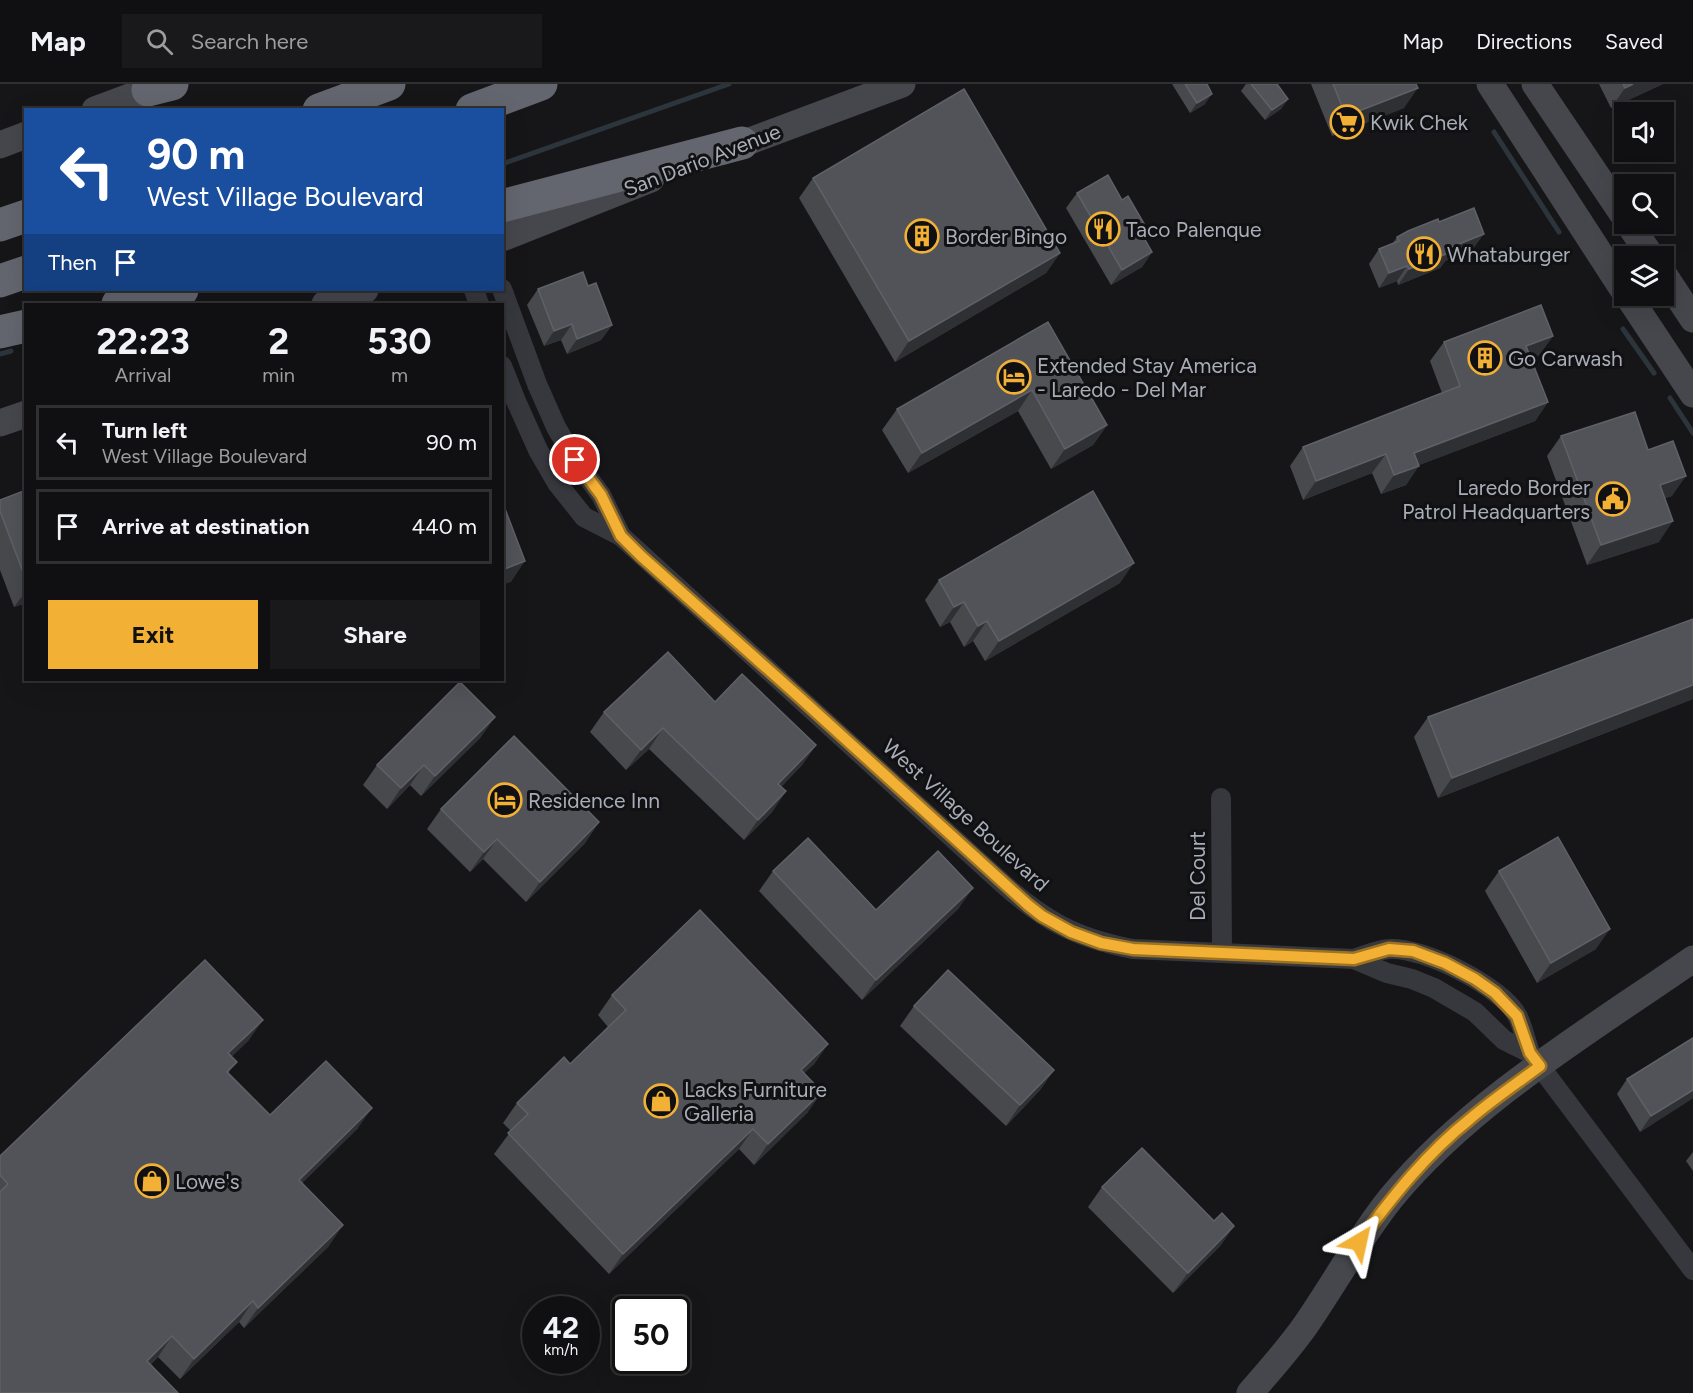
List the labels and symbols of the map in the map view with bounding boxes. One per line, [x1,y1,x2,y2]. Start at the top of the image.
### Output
supermarket icon: Kwik Chek [1329,104,1365,140]
place label: Kwik Chek [1370,110,1469,135]
street label: San Dario Avenue [620,119,784,201]
restaurant icon: Taco Palenque [1085,211,1121,247]
place label: Taco Palenque [1126,217,1262,242]
building icon: Border Bingo [904,218,940,254]
place label: Border Bingo [945,224,1067,249]
restaurant icon: Whataburger [1406,236,1442,272]
place label: Whataburger [1447,242,1570,267]
building icon: Go Carwash [1467,340,1503,376]
place label: Go Carwash [1508,346,1623,371]
place label: Extended Stay America - Laredo - Del Mar [1037,353,1257,402]
hotel icon: Extended Stay America - Laredo - Del Mar [996,359,1032,395]
pin [549,434,600,485]
place label: Laredo Border Patrol Headquarters [1402,475,1590,524]
public building icon: Laredo Border Patrol Headquarters [1595,481,1631,517]
street label: West Village Boulevard [878,734,1054,896]
hotel icon: Residence Inn [487,782,523,818]
place label: Residence Inn [528,788,660,813]
street label: Del Court [1185,831,1210,921]
place label: Lacks Furniture Galleria [684,1077,827,1126]
shop icon: Lacks Furniture Galleria [643,1083,679,1119]
shop icon: Lowe's [134,1163,170,1199]
place label: Lowe's [175,1169,240,1194]
position arrow [1327,1210,1391,1274]
speed limit sign: 50 [612,1296,690,1374]

